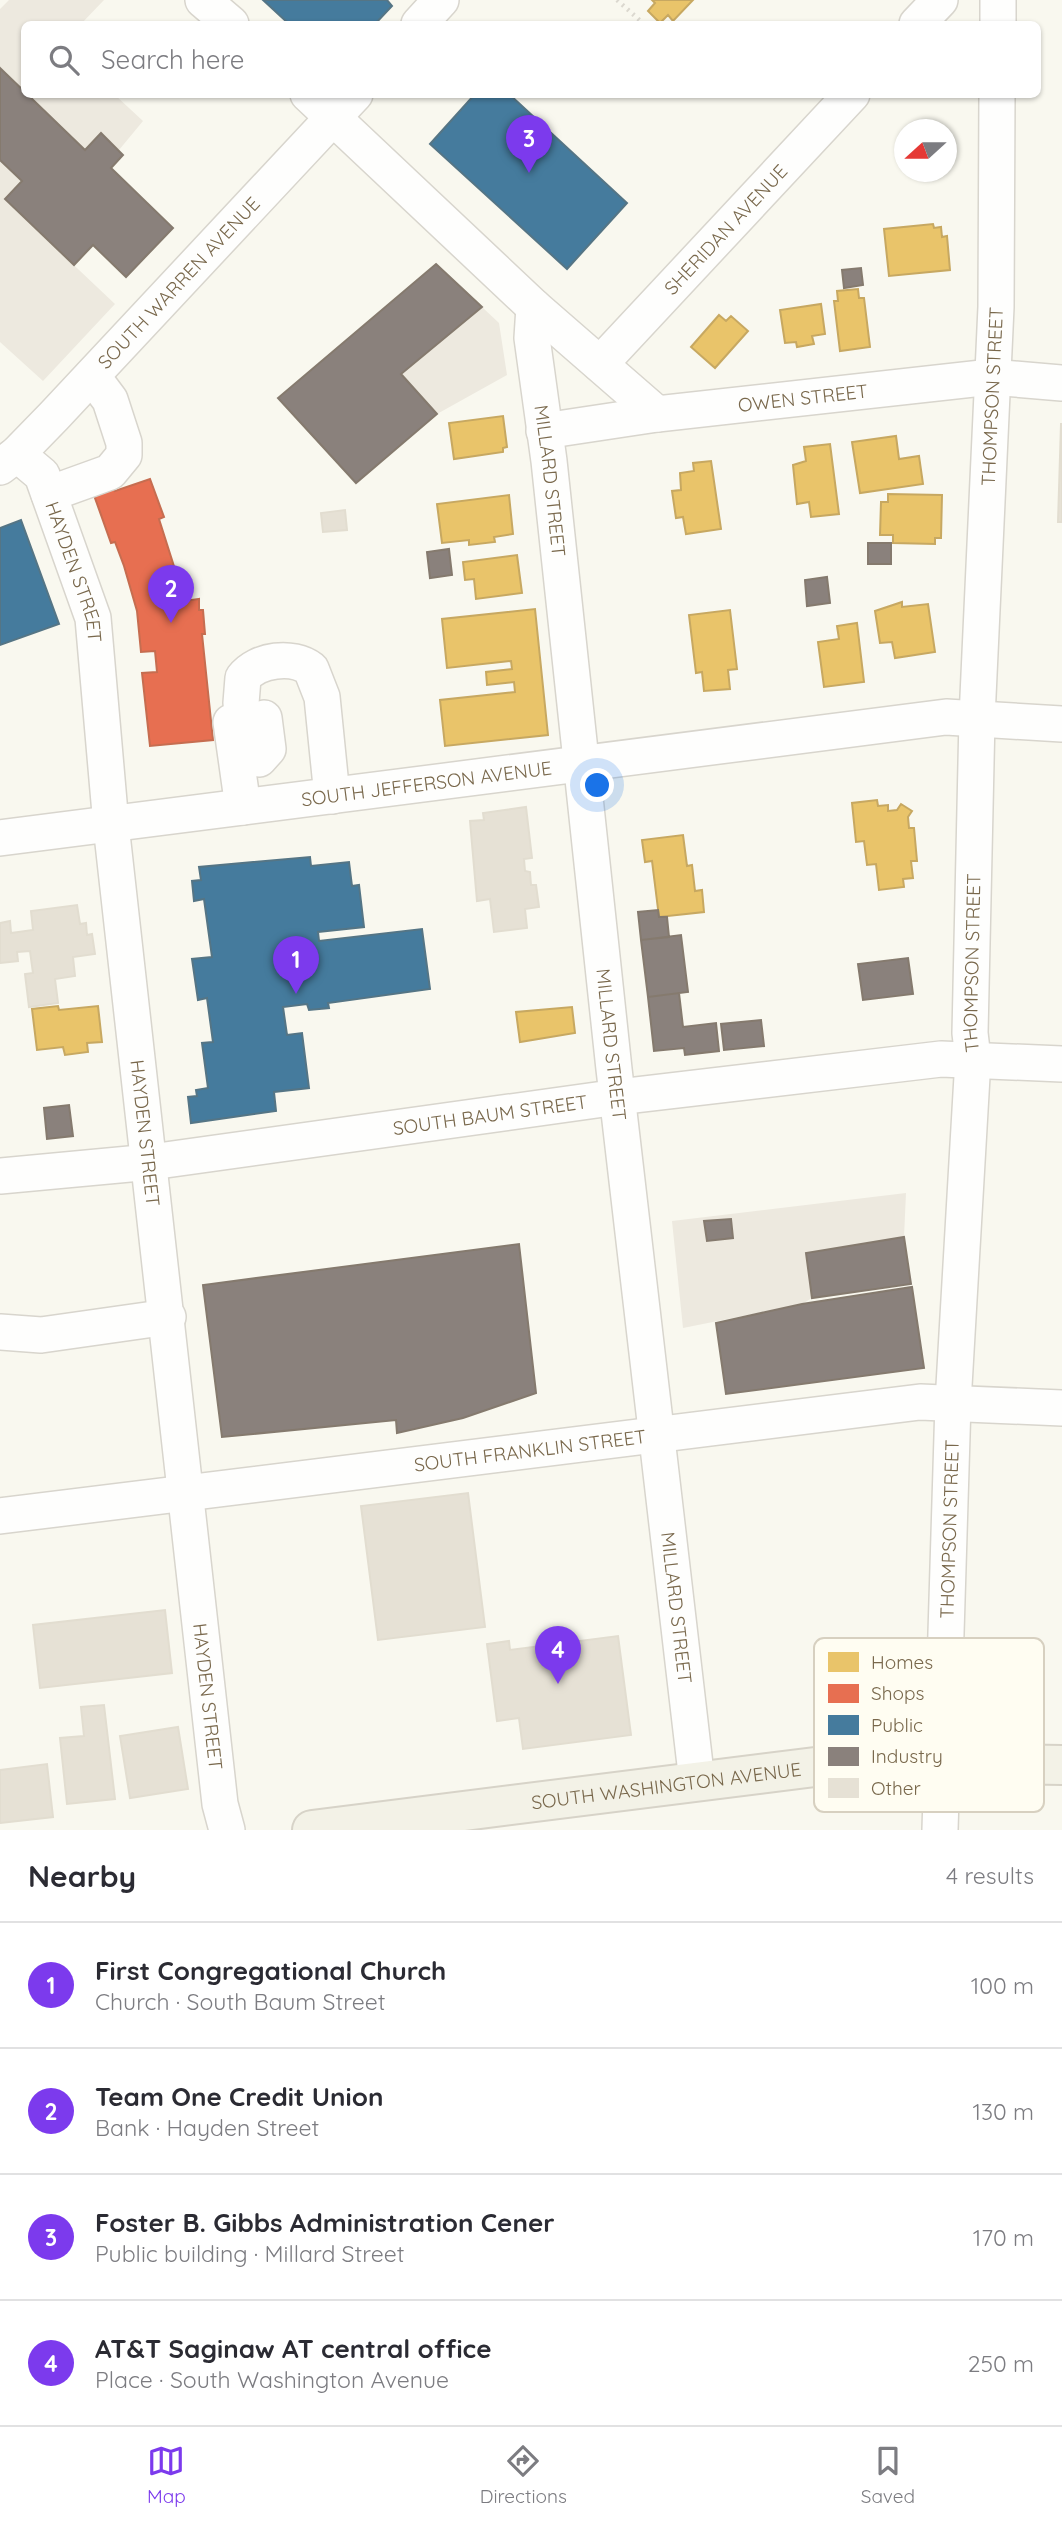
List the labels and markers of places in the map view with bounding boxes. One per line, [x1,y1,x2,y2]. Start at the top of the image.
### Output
pin: 3 [506,115,552,173]
pin: 2 [148,565,194,623]
pin: 1 [273,936,319,994]
pin: 4 [535,1626,581,1684]

